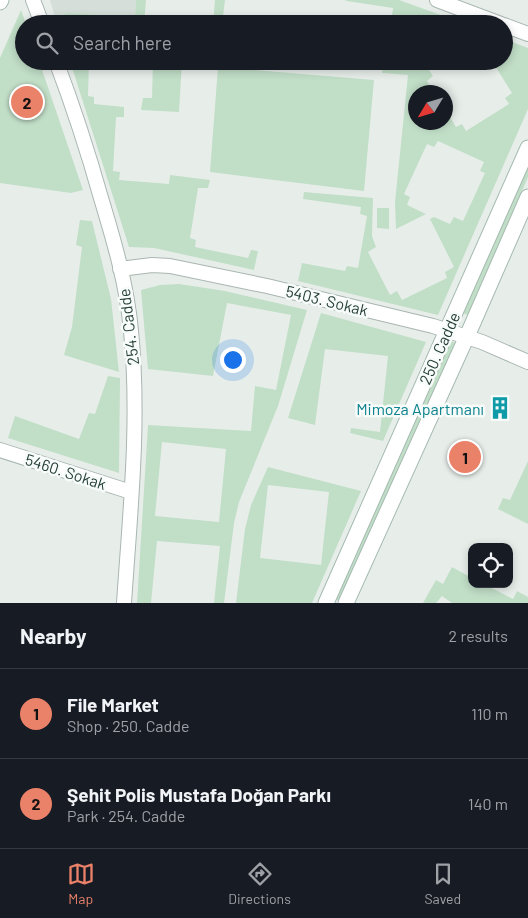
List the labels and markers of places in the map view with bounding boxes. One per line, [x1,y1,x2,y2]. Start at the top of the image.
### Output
pin: 2 [11,83,43,121]
building icon: Mimoza Apartmanı [487,395,513,421]
place label: Mimoza Apartmanı [356,399,484,418]
pin: 1 [449,438,481,476]

